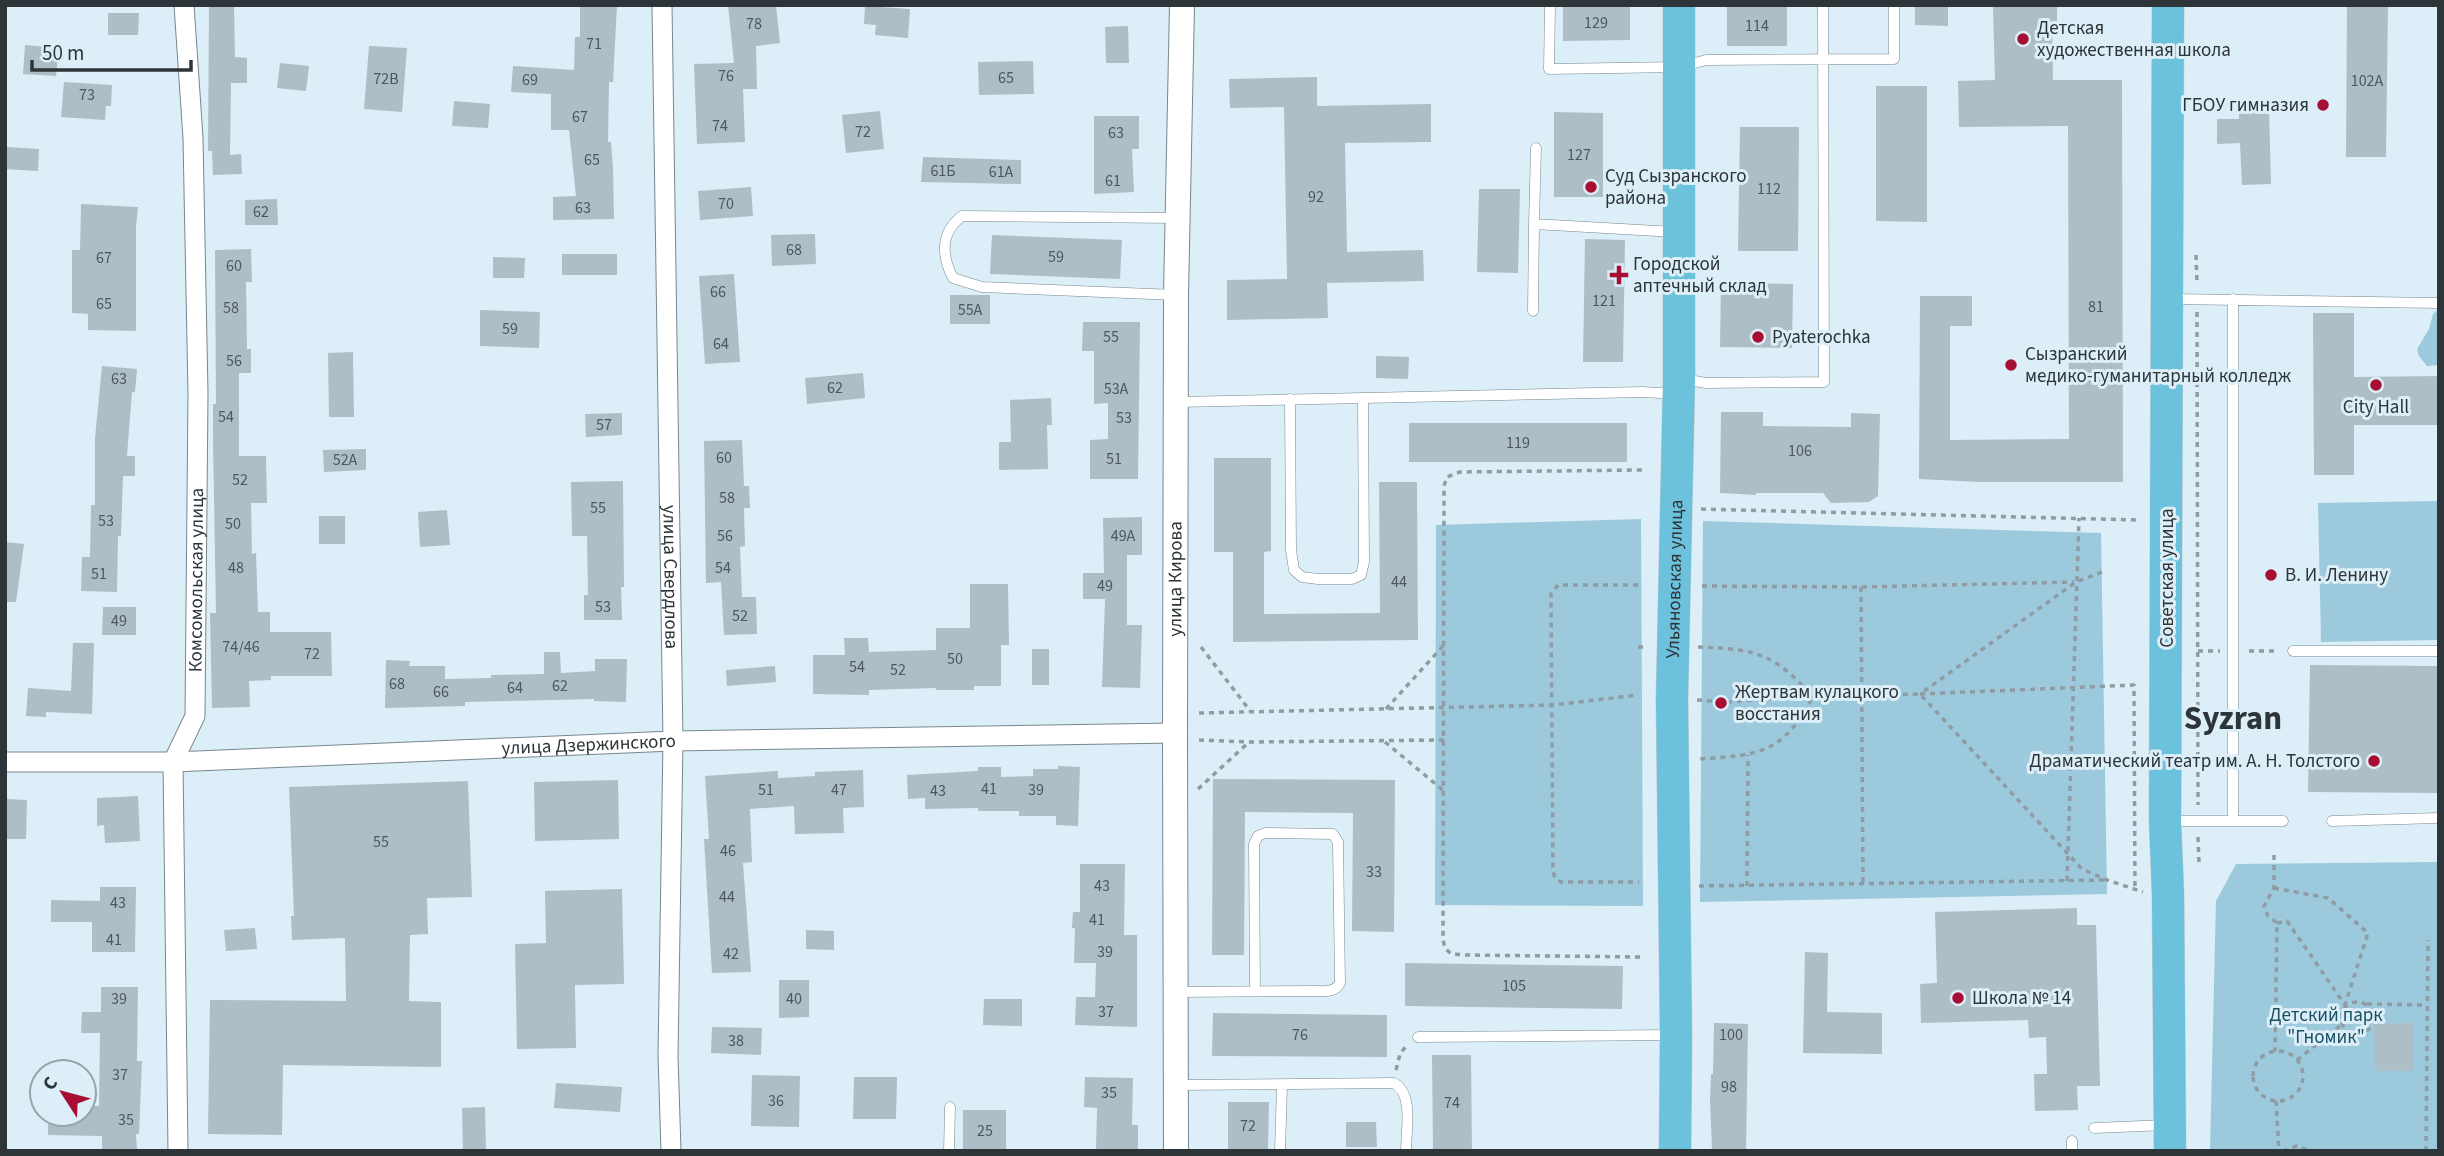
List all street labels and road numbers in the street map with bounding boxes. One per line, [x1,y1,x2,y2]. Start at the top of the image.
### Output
street label: Комсомольская улица [182,488,211,672]
street label: Ульяновская улица [1659,499,1690,659]
street label: улица Свердлова [656,505,685,649]
street label: Советская улица [2154,508,2181,648]
street label: улица Кирова [1162,521,1189,637]
street label: улица Дзержинского [501,727,676,762]

